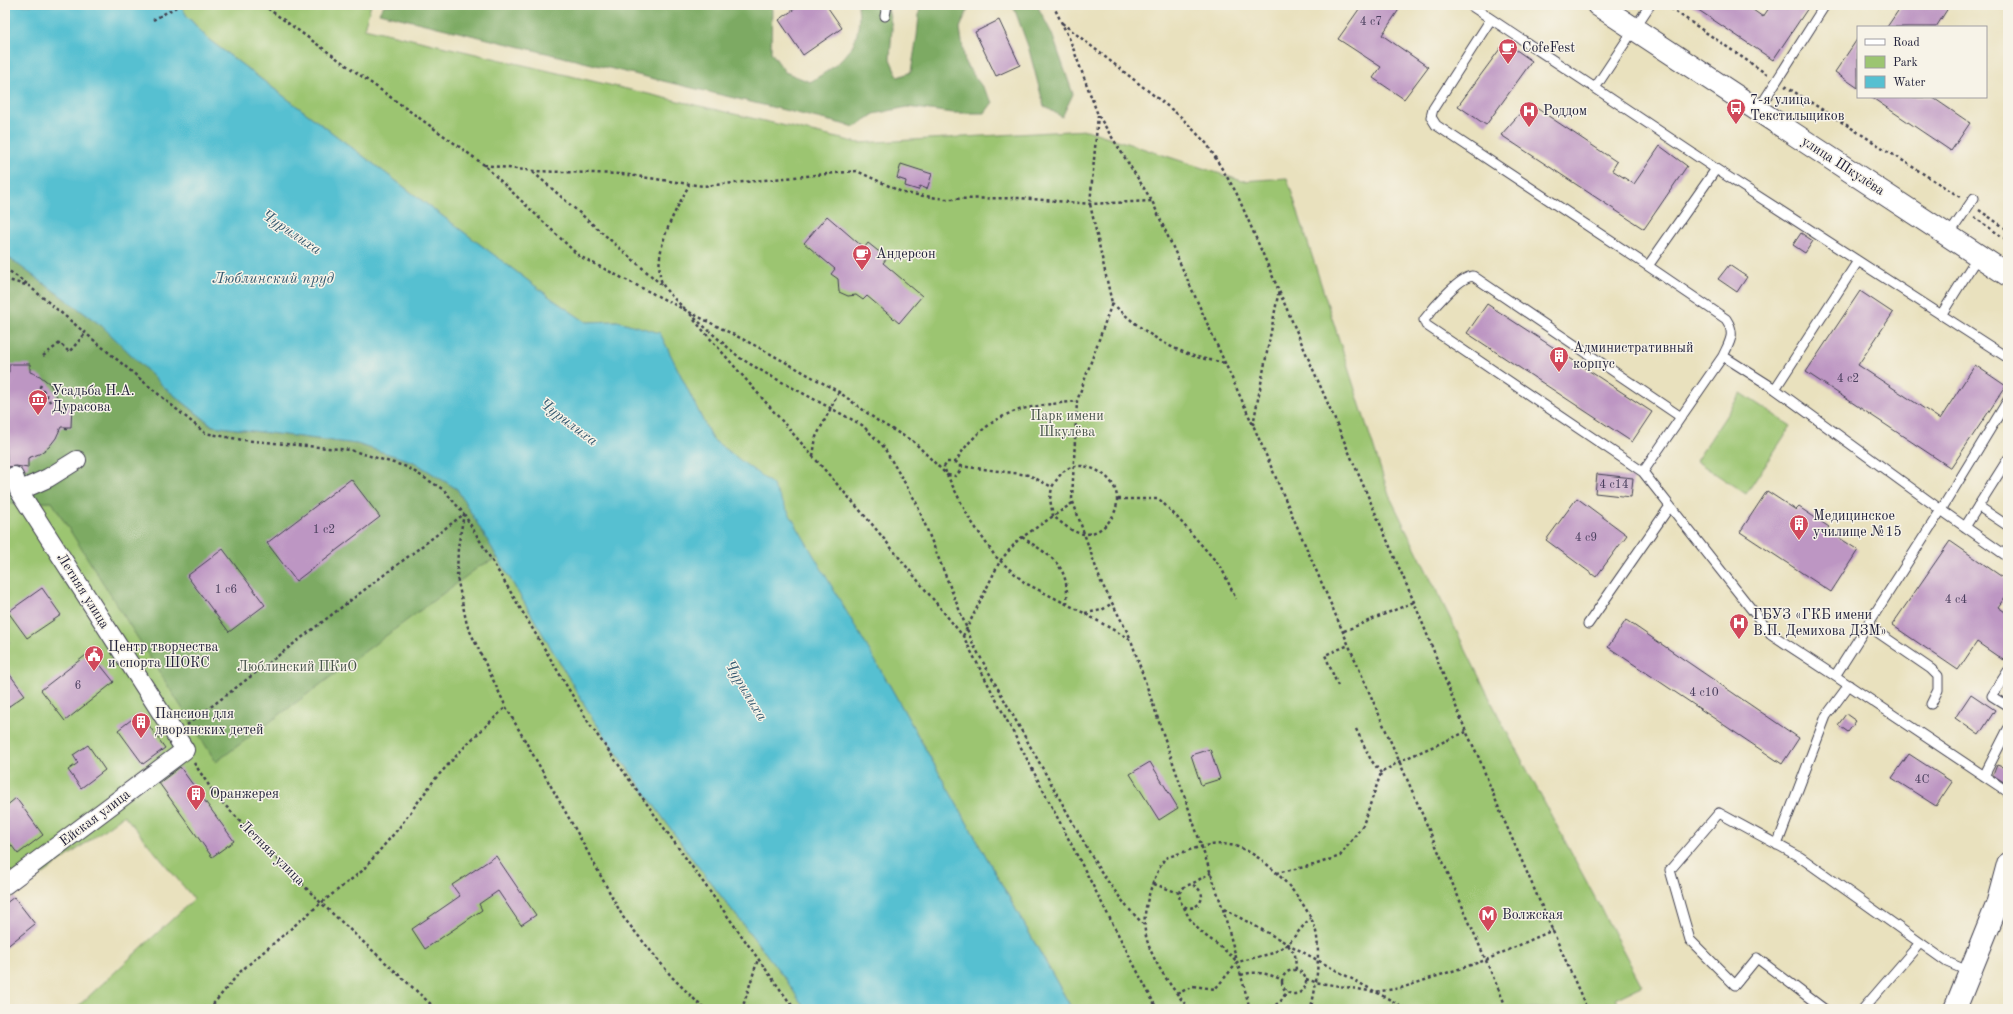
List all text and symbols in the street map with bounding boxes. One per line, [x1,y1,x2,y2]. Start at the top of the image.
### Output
house number: 4 с7 [1360,16,1382,28]
legend [1857,26,1987,98]
cafe icon: CofeFest [1497,37,1519,65]
text: Road [1893,37,1920,49]
place label: CofeFest [1522,41,1575,55]
text: Park [1893,57,1918,69]
text: Water [1893,77,1926,89]
place label: 7-я улица Текстильщиков [1750,93,1845,123]
bus stop icon: 7-я улица Текстильщиков [1725,97,1747,125]
hospital icon: Роддом [1518,100,1540,128]
place label: Роддом [1543,104,1587,118]
street label: улица Шкулёва [1799,134,1887,198]
water label: Чурилиха [259,208,323,258]
cafe icon: Андерсон [851,243,873,271]
place label: Андерсон [876,247,936,261]
water label: Люблинский пруд [212,271,334,287]
place label: Административный корпус [1573,341,1694,371]
building icon: Административный корпус [1548,345,1570,373]
house number: 4 с2 [1837,373,1859,385]
place label: Усадьба Н.А. Дурасова [52,384,135,414]
museum icon: Усадьба Н.А. Дурасова [27,388,49,416]
water label: Чурилиха [536,397,600,449]
park label: Парк имени Шкулёва [1030,409,1104,439]
house number: 4 с14 [1599,479,1629,491]
place label: Медицинское училище №15 [1813,509,1902,539]
building icon: Медицинское училище №15 [1788,513,1810,541]
house number: 1 с2 [313,524,335,536]
house number: 4 с9 [1575,532,1597,544]
street label: Летняя улица [54,551,112,631]
house number: 1 с6 [215,584,237,596]
house number: 4 с4 [1945,594,1967,606]
place label: ГБУЗ «ГКБ имени В.П. Демихова ДЗМ» [1753,608,1887,638]
hospital icon: ГБУЗ «ГКБ имени В.П. Демихова ДЗМ» [1728,612,1750,640]
place label: Центр творчества и спорта ШОКС [108,640,218,670]
public building icon: Центр творчества и спорта ШОКС [83,644,105,672]
water label: Чурилиха [721,658,769,724]
park label: Люблинский ПКиО [237,660,357,674]
house number: 6 [75,680,82,692]
house number: 4 с10 [1689,687,1719,699]
place label: Пансион для дворянских детей [155,707,263,737]
building icon: Пансион для дворянских детей [130,711,152,739]
house number: 4С [1914,774,1930,786]
building icon: Оранжерея [185,783,207,811]
street label: Ейская улица [57,787,133,849]
place label: Оранжерея [210,787,279,801]
street label: Летняя улица [237,818,307,888]
metro station icon: Волжская [1477,904,1499,932]
place label: Волжская [1502,908,1563,922]

